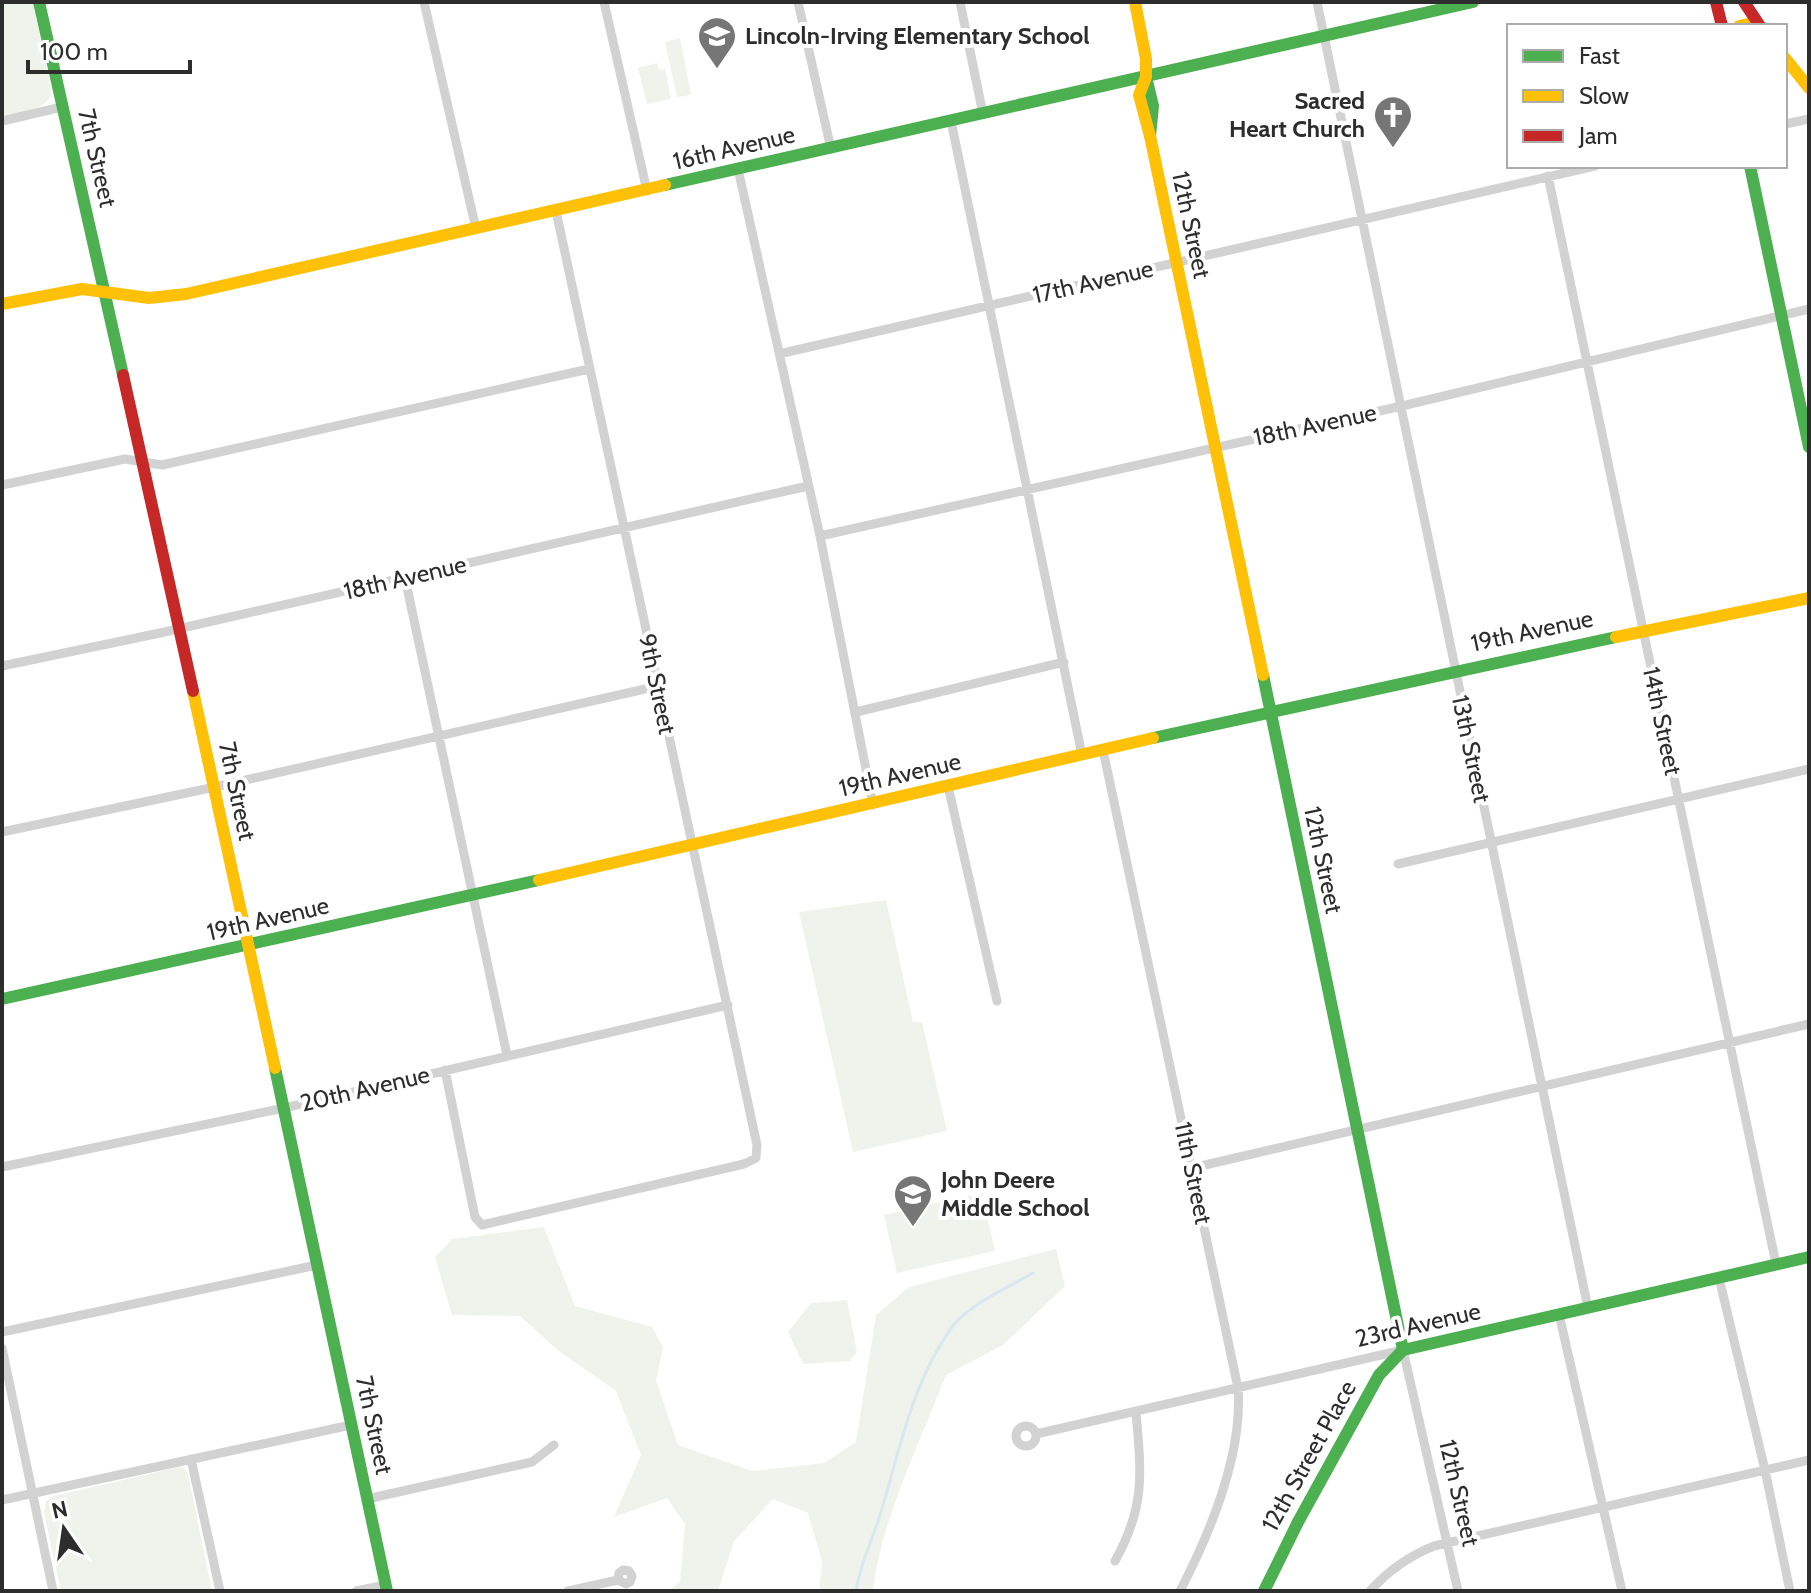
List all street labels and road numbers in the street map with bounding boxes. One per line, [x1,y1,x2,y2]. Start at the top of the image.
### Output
street label: 7th Street [72,106,123,210]
street label: 16th Avenue [670,119,798,176]
street label: 12th Street [1166,169,1217,281]
street label: 17th Avenue [1030,254,1156,309]
street label: 18th Avenue [1251,397,1379,452]
street label: 18th Avenue [341,549,469,606]
street label: 19th Avenue [1468,603,1596,658]
street label: 9th Street [633,631,682,737]
street label: 14th Street [1637,664,1688,778]
street label: 13th Street [1446,693,1497,805]
street label: 7th Street [213,739,262,843]
street label: 19th Avenue [836,746,964,803]
street label: 12th Street [1298,804,1349,916]
street label: 19th Avenue [204,890,332,947]
street label: 20th Avenue [297,1060,432,1117]
street label: 11th Street [1169,1119,1218,1227]
street label: 23rd Avenue [1352,1296,1483,1353]
street label: 7th Street [350,1373,399,1477]
street label: 12th Street Place [1255,1375,1362,1536]
street label: 12th Street [1433,1437,1486,1549]

